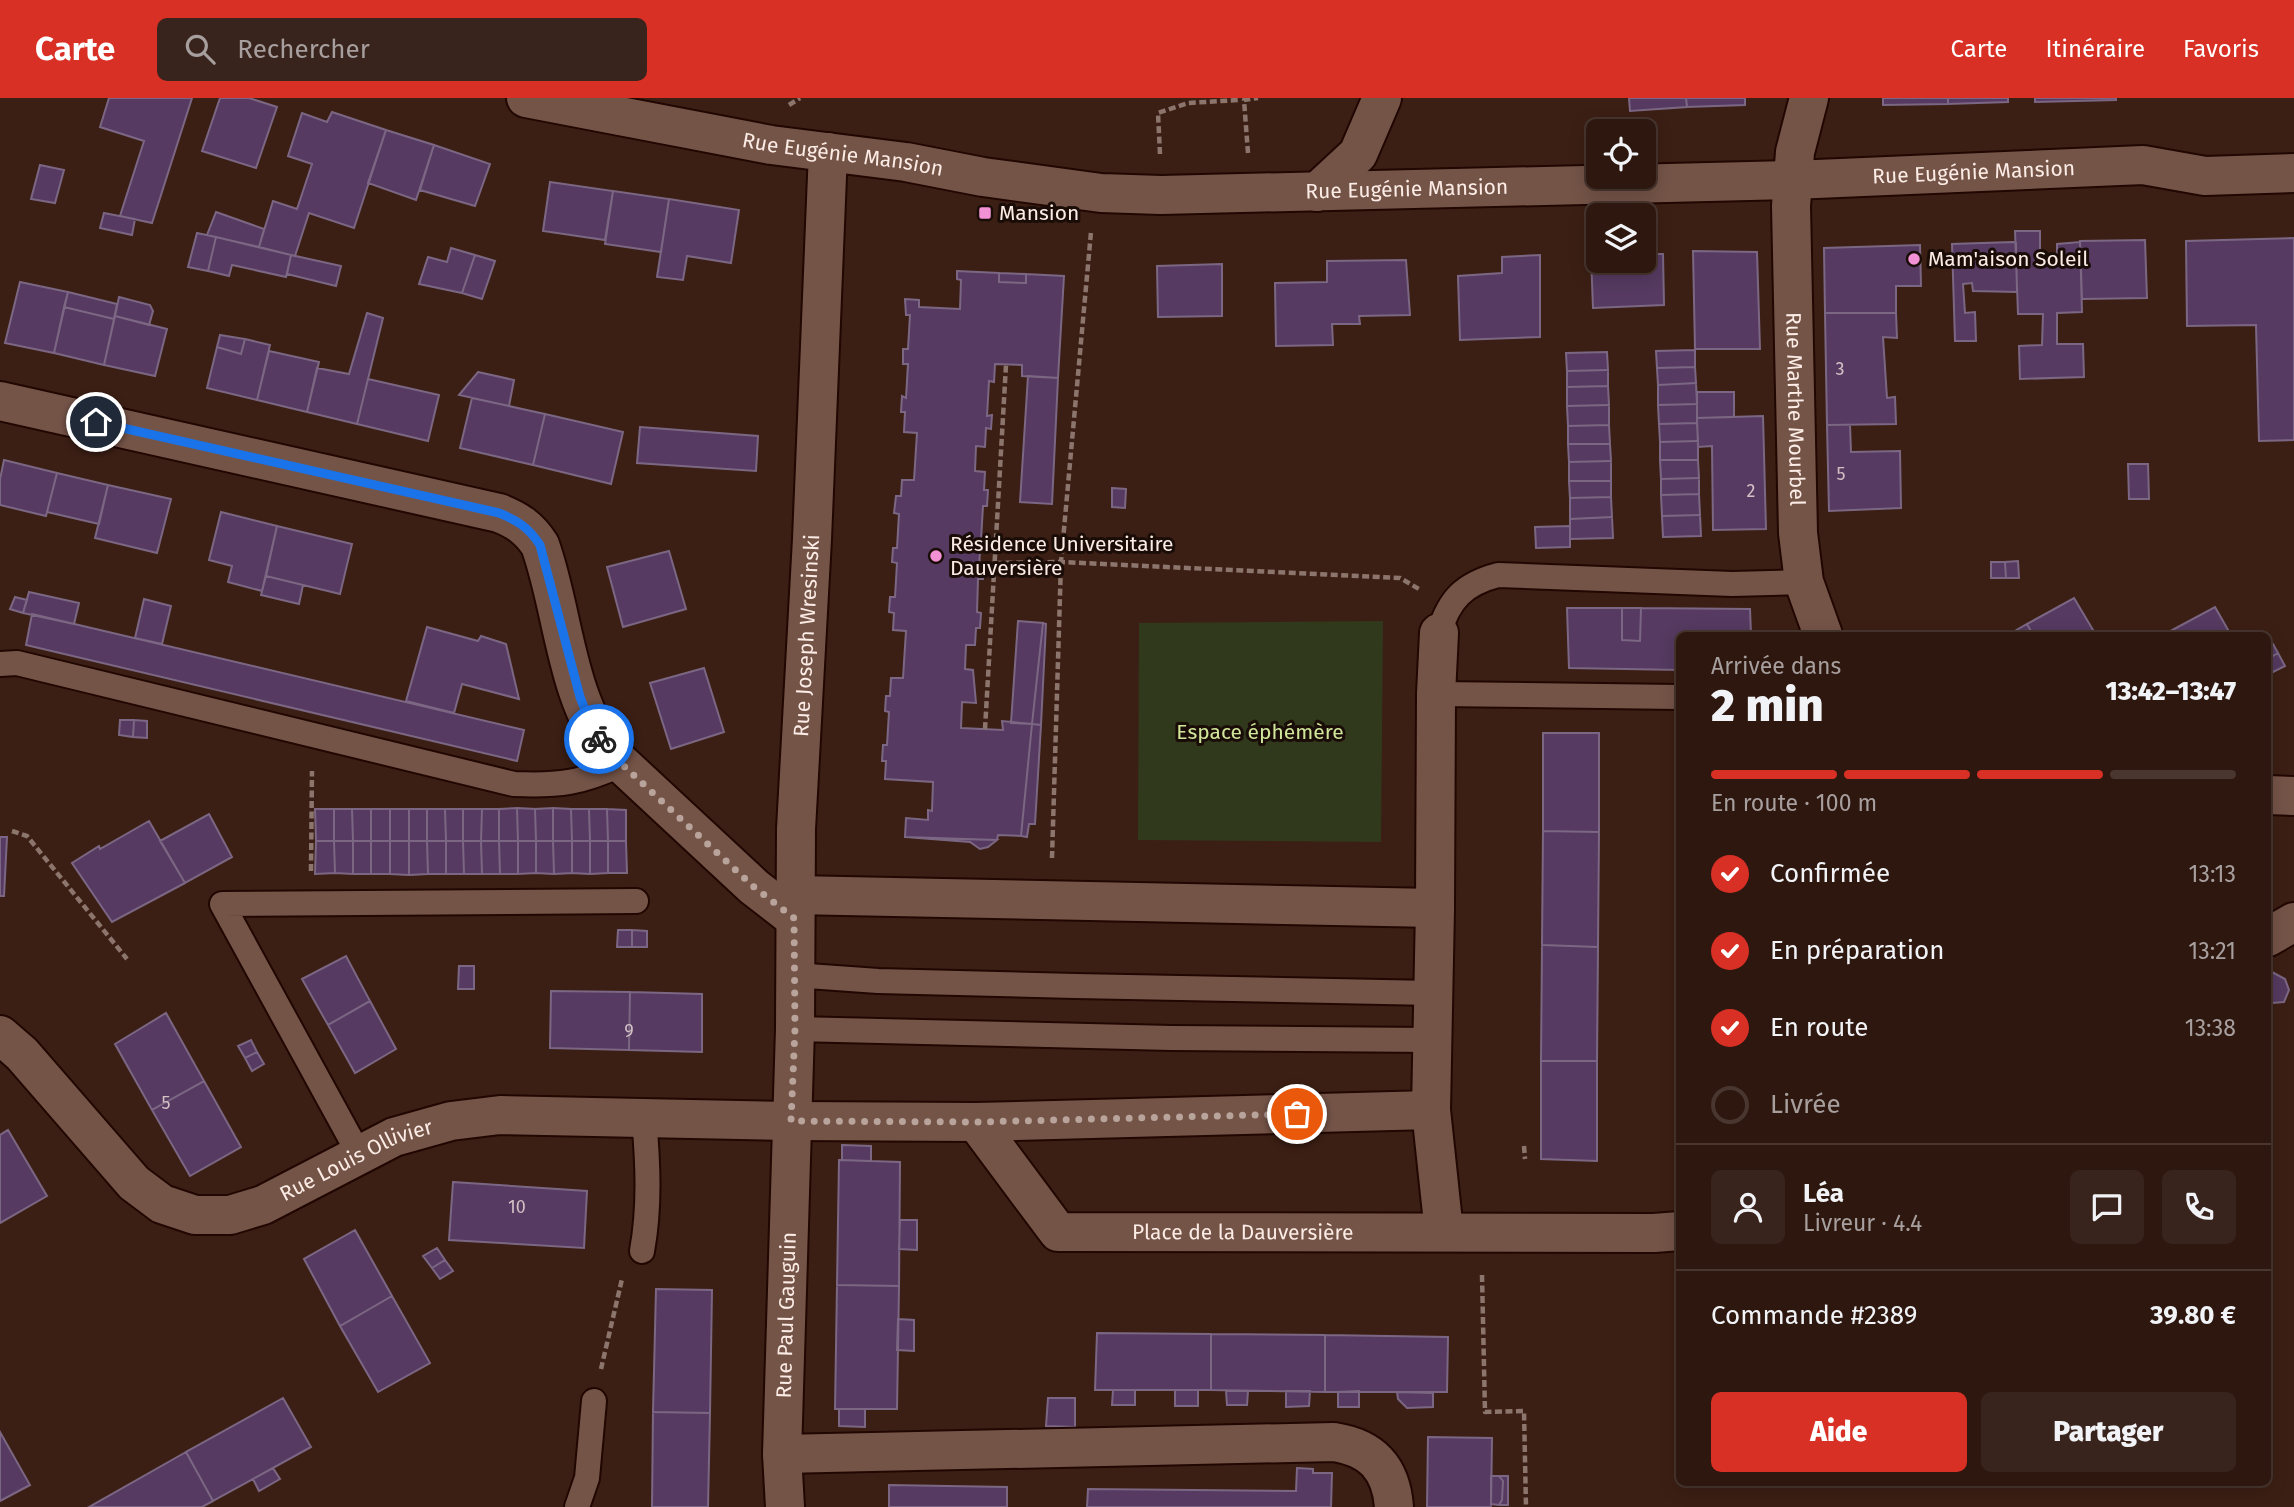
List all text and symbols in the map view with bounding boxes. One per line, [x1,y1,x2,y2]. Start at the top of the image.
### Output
search box [157,18,647,81]
text: Carte [35,29,115,69]
icon: search [181,30,219,68]
text: Rechercher [237,34,370,65]
text: Carte [1951,35,2007,63]
text: Itinéraire [2045,35,2145,63]
text: Favoris [2183,35,2259,63]
map controls [1586,119,1656,273]
button: locate [1586,119,1656,189]
street label: Rue Eugénie Mansion [740,127,946,182]
street label: Rue Eugénie Mansion [1872,155,2075,190]
street label: Rue Eugénie Mansion [1305,174,1509,205]
place label: Mansion [999,200,1079,226]
button: layers [1586,203,1656,273]
marker: Mansion [977,205,993,221]
place label: Mam'aison Soleil [1928,246,2088,272]
marker: Mam'aison Soleil [1906,251,1922,267]
street label: Rue Marthe Mourbel [1780,312,1810,506]
house number: 3 [1836,358,1844,380]
pin [66,392,126,452]
icon: home [77,403,115,441]
house number: 5 [1836,463,1846,485]
house number: 2 [1747,480,1756,502]
place label: Résidence Universitaire Dauversière [950,531,1174,581]
street label: Rue Joseph Wresinski [788,534,825,738]
marker: Résidence Universitaire Dauversière [928,548,944,564]
text: Arrivée dans [1711,652,1841,680]
text: 13:42–13:47 [2106,676,2236,707]
text: 2 min [1711,678,1824,733]
courier [564,704,634,774]
park label: Espace éphémère [1176,719,1344,745]
icon: bike [580,720,618,758]
text: En route · 100 m [1711,789,1877,817]
icon: check [1711,855,1749,893]
text: Confirmée [1770,858,1890,889]
text: 13:13 [2189,860,2236,888]
icon: check [1711,932,1749,970]
text: En préparation [1770,935,1944,966]
text: 13:21 [2188,937,2236,965]
icon: check [1711,1009,1749,1047]
text: En route [1770,1012,1869,1043]
text: 13:38 [2185,1014,2236,1042]
house number: 9 [624,1020,634,1042]
pin [1267,1084,1327,1144]
text: Livrée [1770,1089,1841,1120]
house number: 5 [161,1092,171,1114]
icon: bag [1278,1095,1316,1133]
street label: Rue Louis Ollivier [275,1114,435,1207]
button: person [1711,1170,1785,1244]
button: chat [2070,1170,2144,1244]
button: phone [2162,1170,2236,1244]
text: Léa [1803,1178,1844,1209]
house number: 10 [508,1196,526,1218]
text: Livreur · 4.4 [1803,1209,1922,1237]
street label: Place de la Dauversière [1132,1219,1354,1245]
street label: Rue Paul Gauguin [771,1232,802,1399]
text: Commande #2389 [1711,1300,1917,1331]
text: 39.80 € [2150,1300,2236,1331]
button: Aide [1711,1392,1967,1472]
button: Partager [1981,1392,2236,1472]

